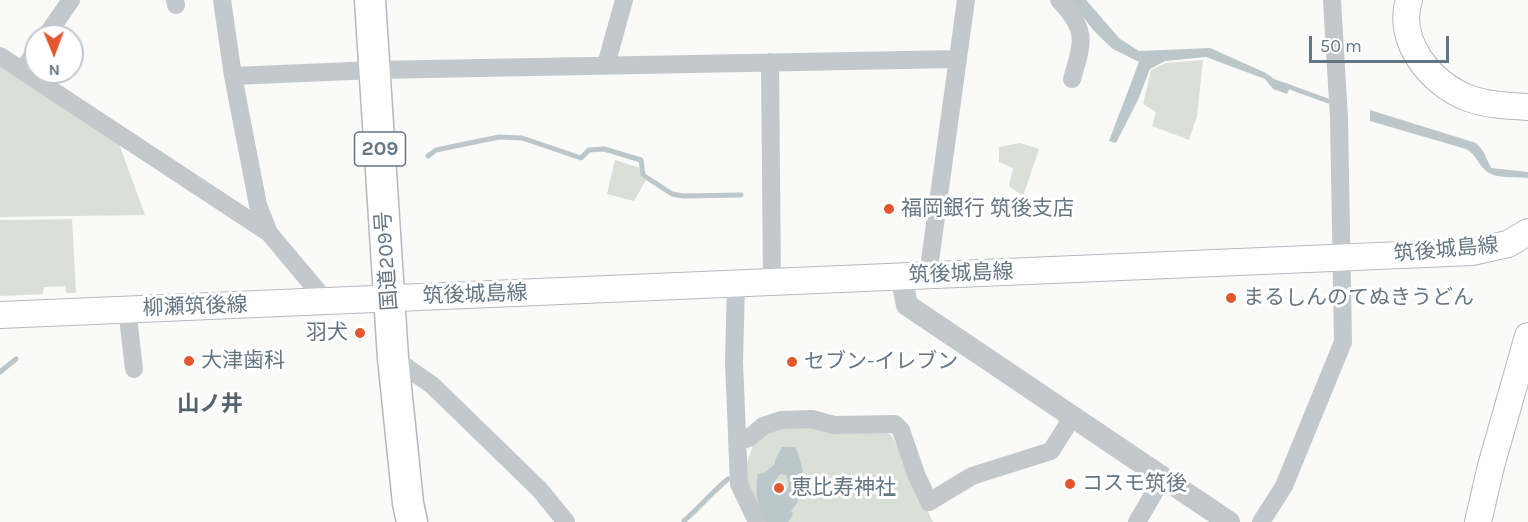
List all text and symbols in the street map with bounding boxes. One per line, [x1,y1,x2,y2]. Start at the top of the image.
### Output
north arrow [24,24,84,84]
scale bar [1312,24,1452,62]
text: 50 m [1320,35,1362,57]
text: N [48,61,60,80]
road number: 209 [354,132,406,166]
place label: 福岡銀行 筑後支店 [901,196,1074,222]
marker: 福岡銀行 筑後支店 [882,202,896,216]
street label: 国道209号 [371,210,403,312]
street label: 筑後城島線 [1393,233,1499,267]
street label: 筑後城島線 [908,260,1014,288]
street label: 筑後城島線 [422,281,528,309]
place label: まるしんのてぬきうどん [1243,285,1474,311]
marker: まるしんのてぬきうどん [1224,291,1238,305]
street label: 柳瀬筑後線 [142,293,248,321]
place label: 羽犬 [306,320,348,346]
marker: 羽犬 [353,326,367,340]
place label: 大津歯科 [201,348,285,374]
place label: セブン-イレブン [804,349,958,375]
marker: 大津歯科 [182,354,196,368]
marker: セブン-イレブン [785,355,799,369]
district label: 山ノ井 [177,392,243,418]
place label: コスモ筑後 [1082,471,1187,497]
place label: 恵比寿神社 [791,475,896,501]
marker: コスモ筑後 [1063,477,1077,491]
marker: 恵比寿神社 [772,481,786,495]

